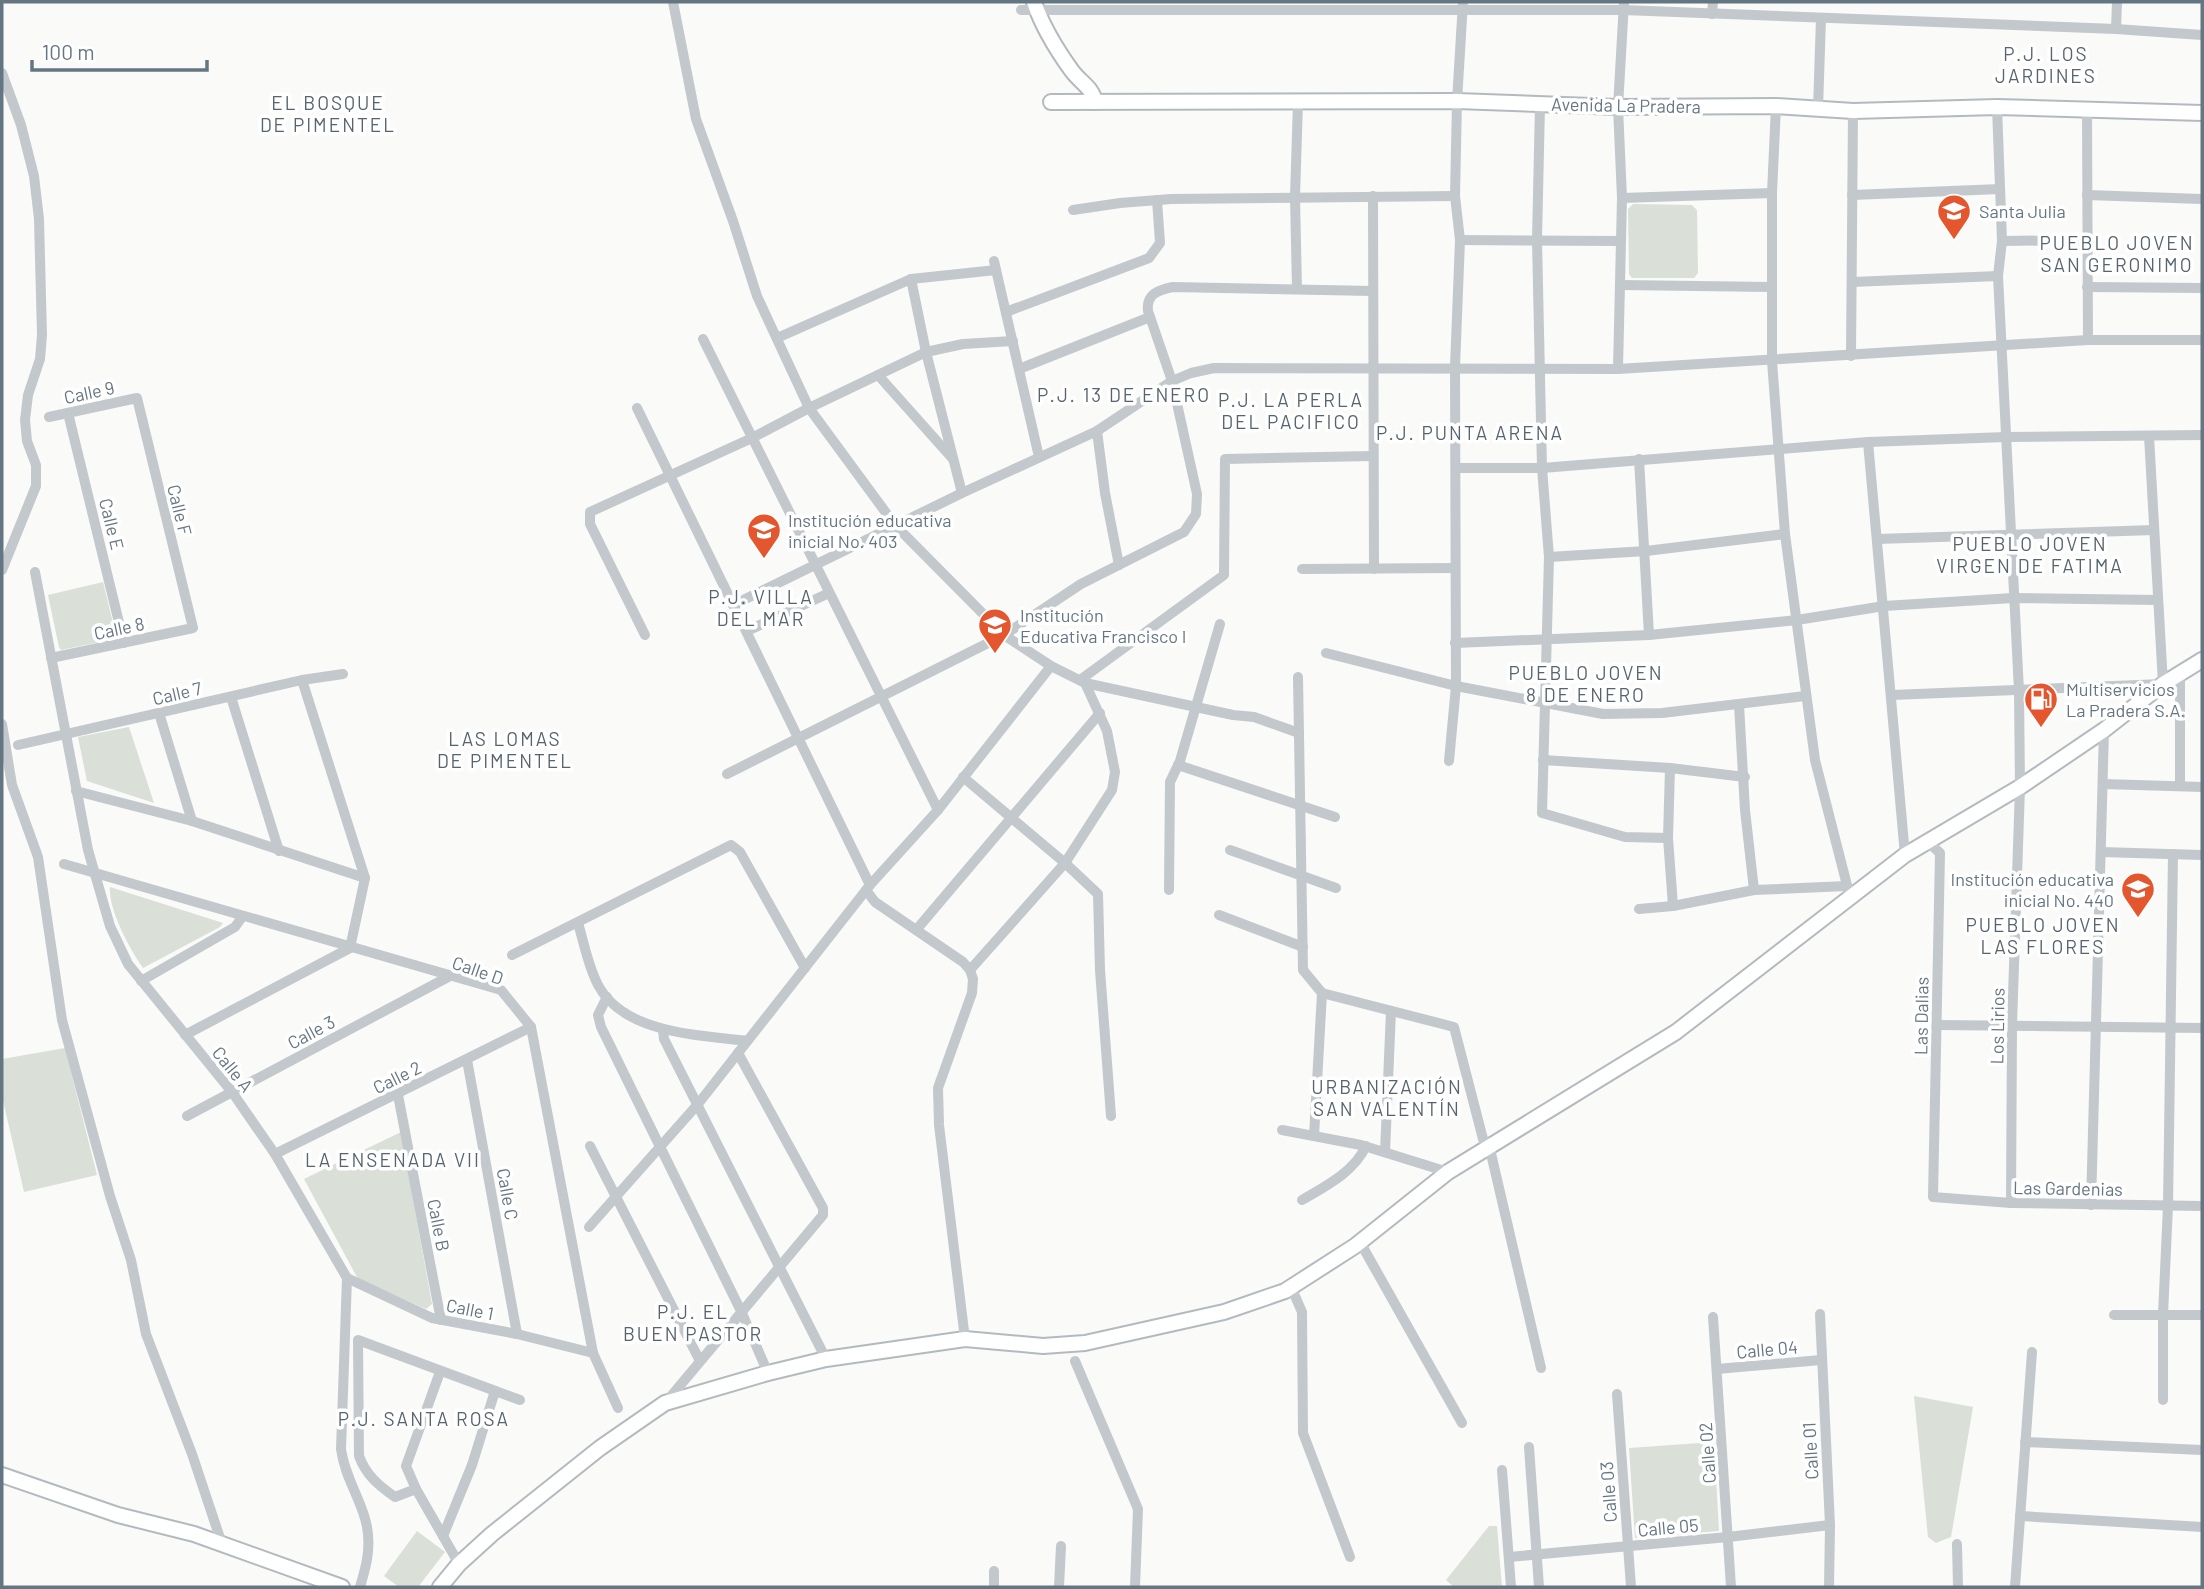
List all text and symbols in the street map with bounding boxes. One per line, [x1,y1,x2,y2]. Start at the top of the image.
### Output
scale bar [32,28,206,72]
text: 100 m [42,39,95,64]
district label: P.J. LOS JARDINES [1995,42,2097,87]
district label: EL BOSQUE DE PIMENTEL [260,91,396,136]
street label: Avenida La Pradera [1551,93,1701,117]
school or university icon: Santa Julia [1935,192,1973,241]
place label: Santa Julia [1979,200,2066,222]
district label: PUEBLO JOVEN SAN GERONIMO [2040,231,2194,276]
street label: Calle 9 [62,376,116,408]
district label: P.J. 13 DE ENERO [1037,383,1211,406]
district label: P.J. LA PERLA DEL PACIFICO [1218,388,1364,433]
district label: P.J. PUNTA ARENA [1376,421,1564,444]
street label: Calle F [163,482,197,538]
street label: Calle E [95,496,129,552]
place label: Institución educativa inicial No. 403 [788,509,952,552]
school or university icon: Institución educativa inicial No. 403 [745,511,783,560]
district label: PUEBLO JOVEN VIRGEN DE FATIMA [1936,532,2124,577]
district label: P.J. VILLA DEL MAR [708,585,814,630]
place label: Institución Educativa Francisco I [1020,604,1186,647]
school or university icon: Institución Educativa Francisco I [976,606,1014,655]
street label: Calle 8 [92,612,146,644]
district label: PUEBLO JOVEN 8 DE ENERO [1509,661,1663,706]
street label: Calle 7 [150,677,204,709]
place label: Multiservicios La Pradera S.A. [2066,678,2185,721]
fuel station icon: Multiservicios La Pradera S.A. [2022,680,2060,729]
district label: LAS LOMAS DE PIMENTEL [437,727,573,772]
place label: Institución educativa inicial No. 440 [1951,868,2114,911]
school or university icon: Institución educativa inicial No. 440 [2119,870,2157,919]
district label: PUEBLO JOVEN LAS FLORES [1966,913,2120,958]
street label: Calle D [450,951,506,989]
street label: Las Dalias [1909,977,1933,1055]
street label: Los Lirios [1985,987,2009,1065]
street label: Calle 3 [283,1010,339,1054]
street label: Calle A [208,1042,258,1096]
street label: Calle 2 [369,1056,425,1098]
district label: URBANIZACIÓN SAN VALENTÍN [1311,1075,1463,1120]
district label: LA ENSENADA VII [305,1148,481,1171]
street label: Calle C [493,1166,523,1222]
street label: Las Gardenias [2013,1176,2123,1200]
street label: Calle B [423,1197,455,1253]
street label: Calle 1 [444,1294,496,1324]
district label: P.J. EL BUEN PASTOR [623,1300,763,1345]
street label: Calle 04 [1735,1335,1799,1363]
district label: P.J. SANTA ROSA [338,1407,510,1430]
street label: Calle 02 [1694,1422,1720,1484]
street label: Calle 01 [1798,1422,1822,1480]
street label: Calle 03 [1595,1461,1621,1523]
street label: Calle 05 [1637,1513,1699,1541]

